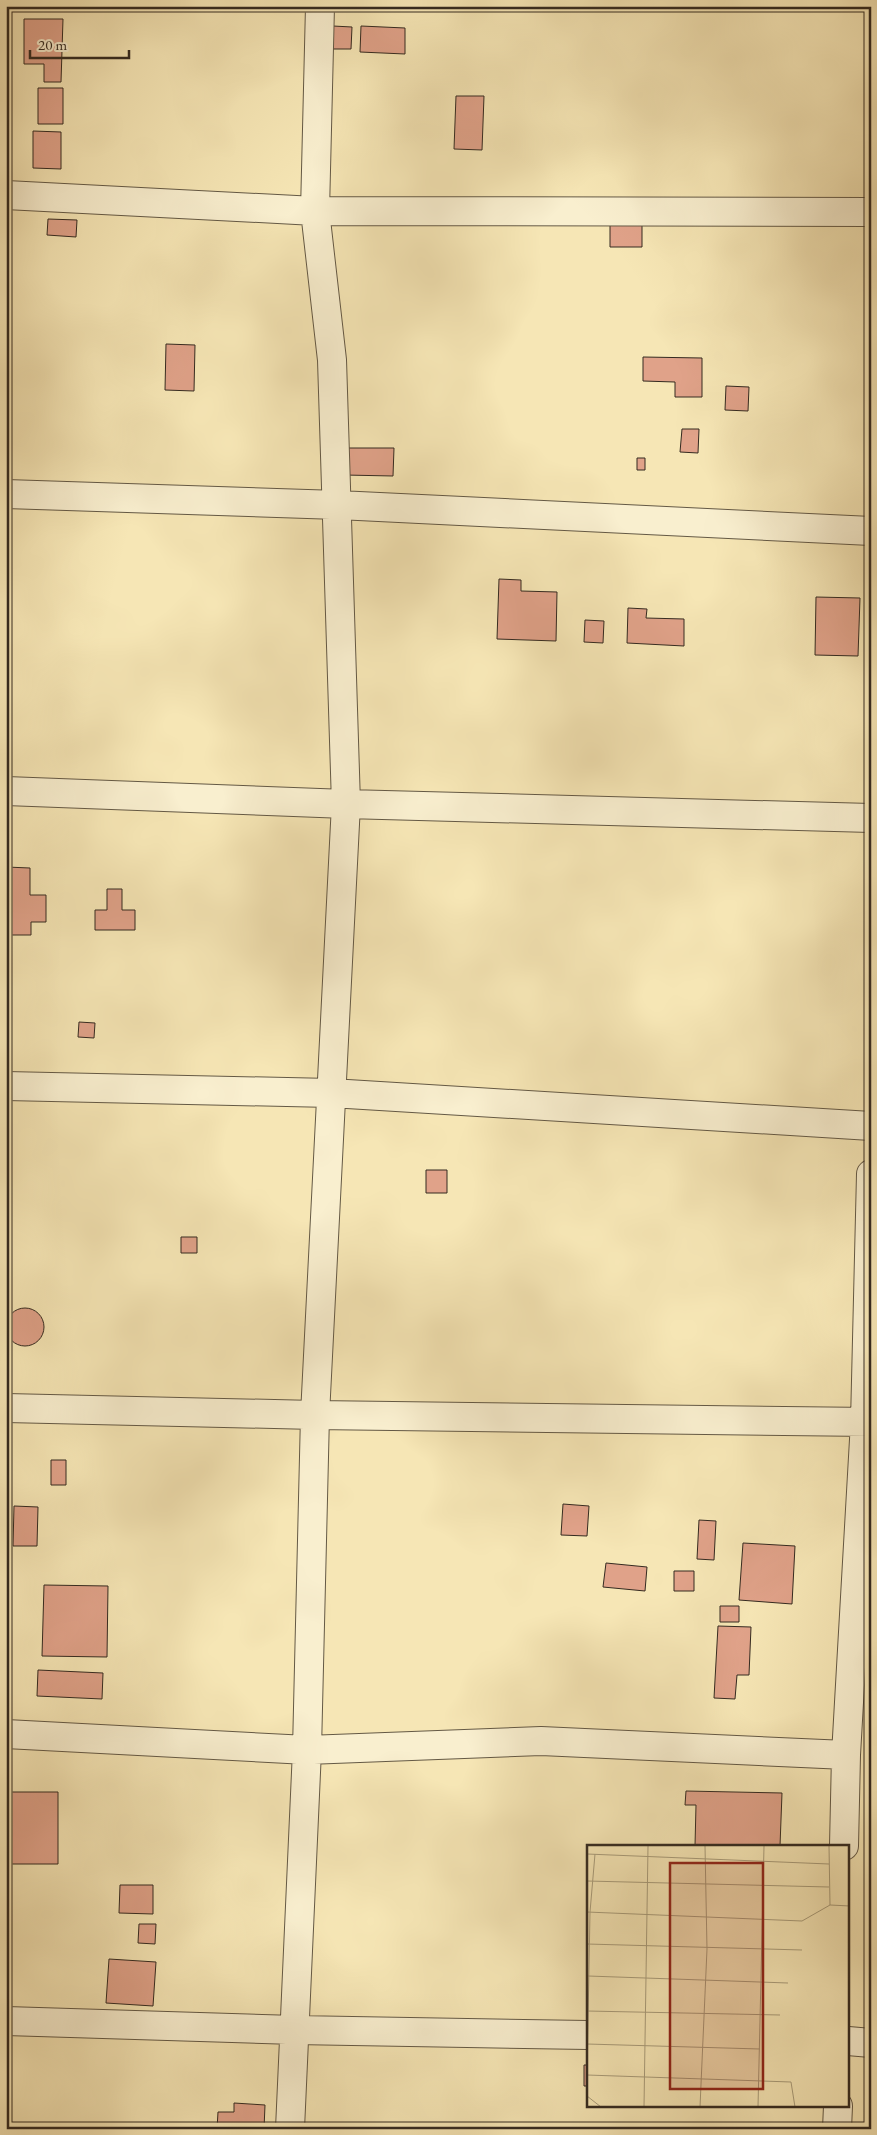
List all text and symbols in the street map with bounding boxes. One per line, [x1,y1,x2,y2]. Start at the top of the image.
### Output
scale bar [30,28,129,60]
text: 20 m [38,35,67,54]
inset map [587,1845,850,2108]

